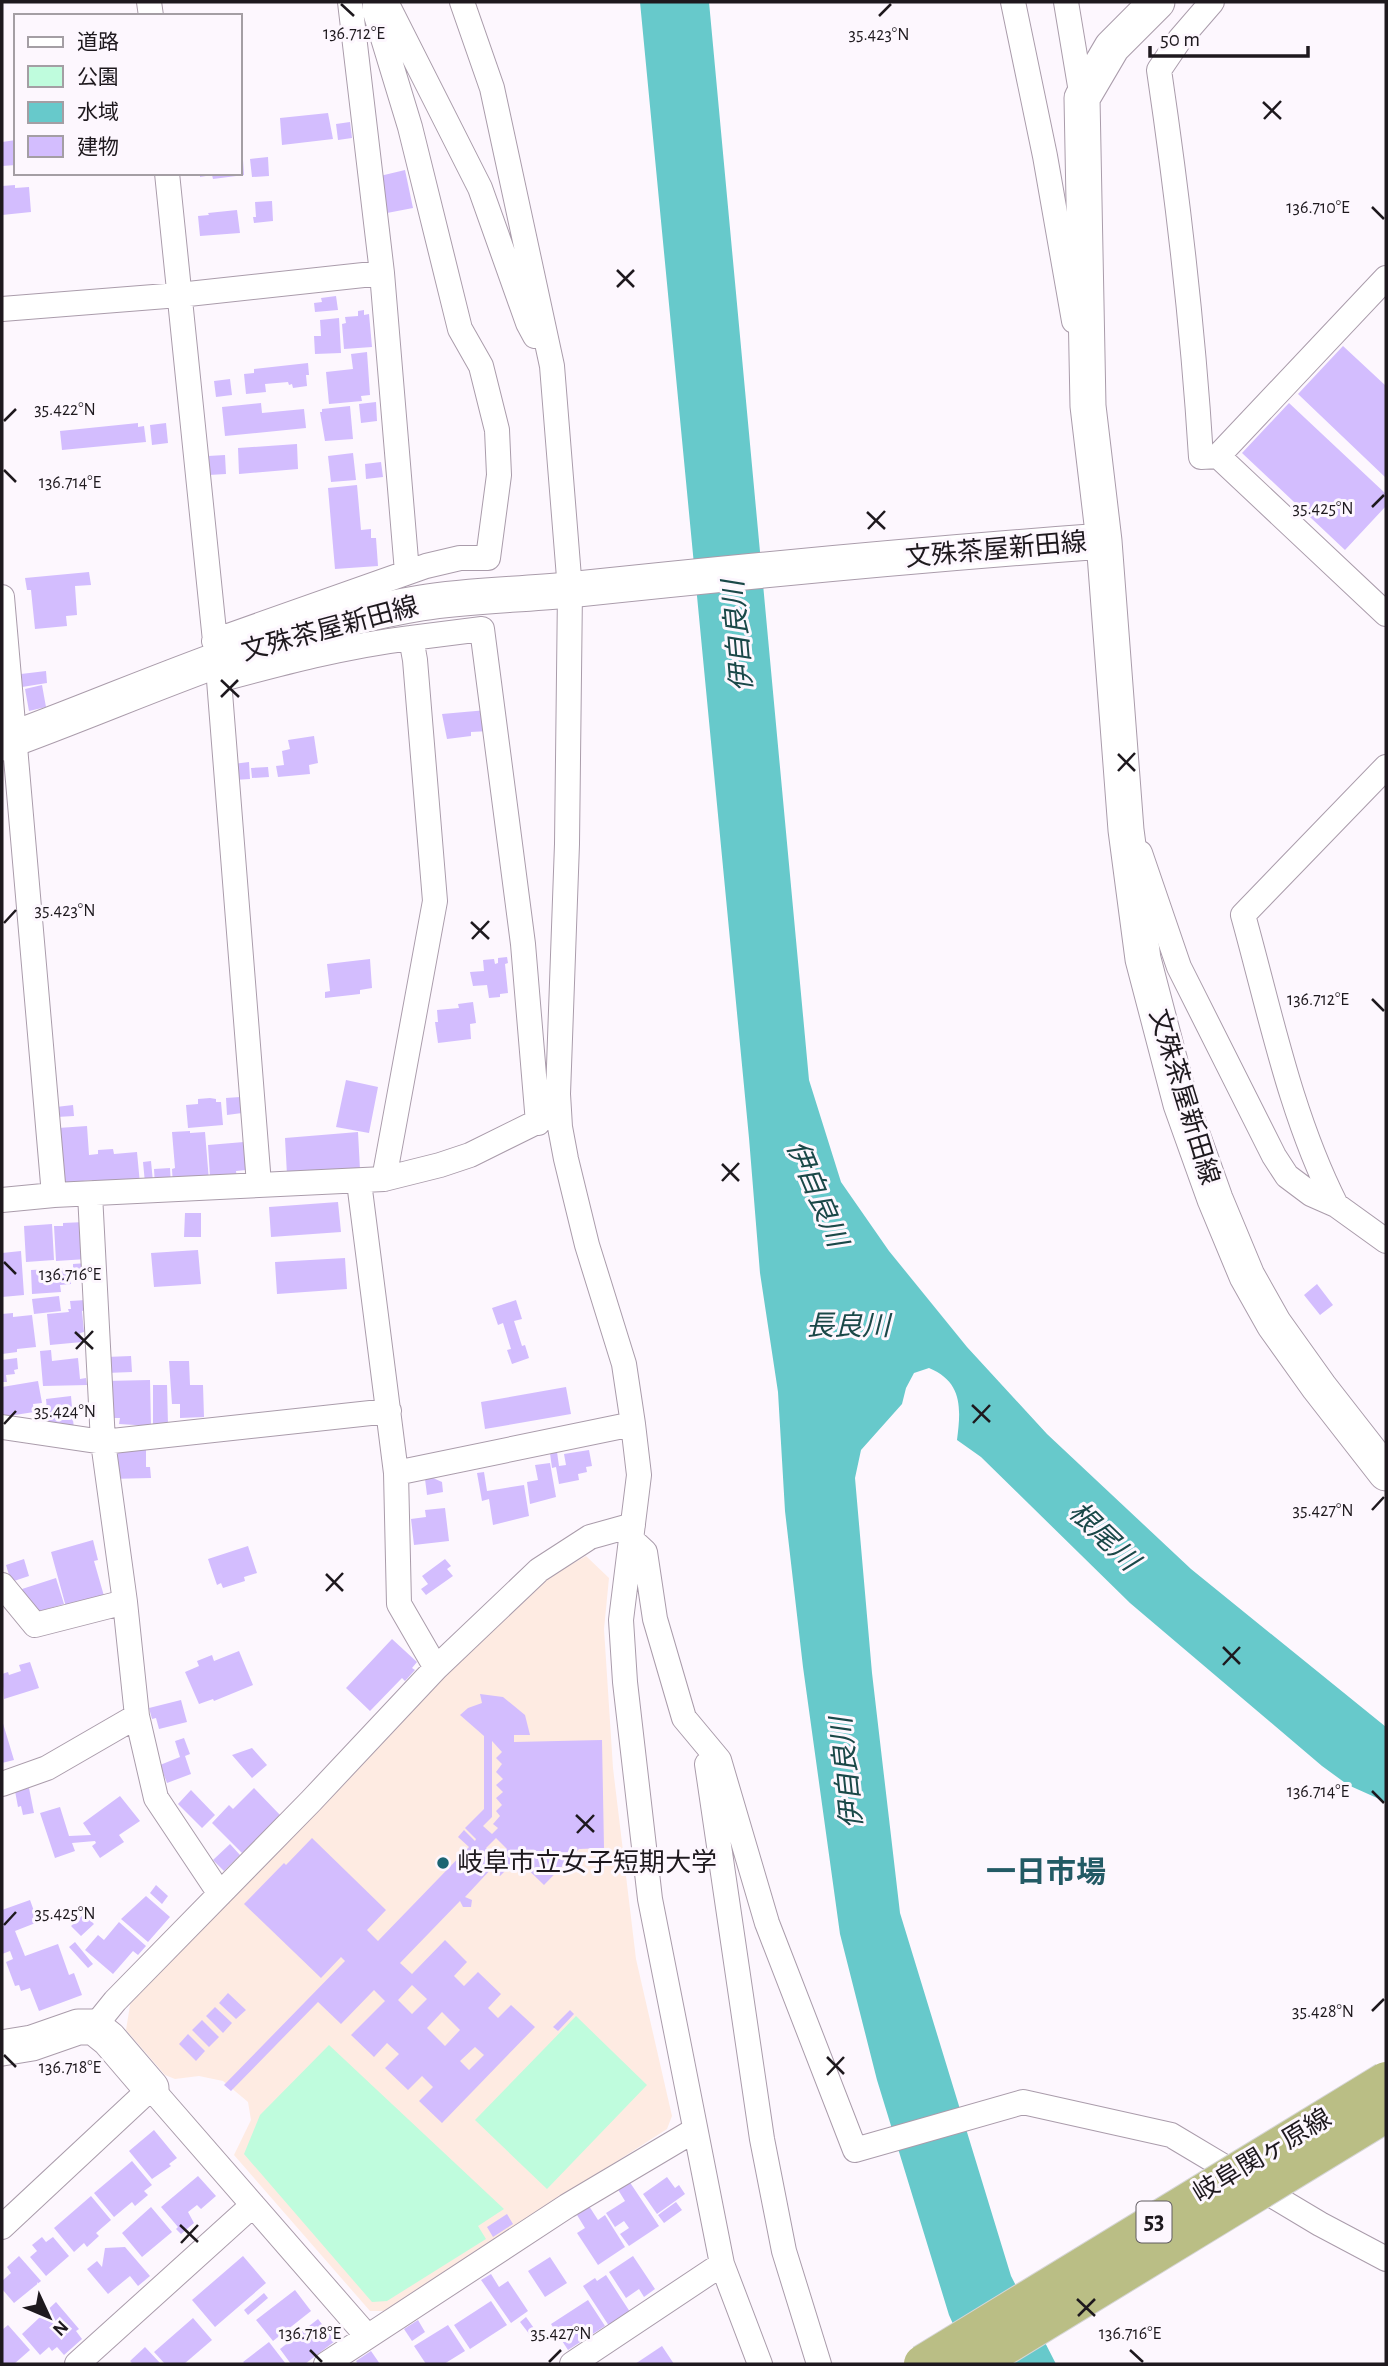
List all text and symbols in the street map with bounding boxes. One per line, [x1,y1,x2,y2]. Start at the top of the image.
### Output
legend [14,14,242,175]
scale bar [1150,14,1308,58]
text: 136.712°E [323,25,385,43]
text: 35.423°N [849,26,909,44]
text: 50 m [1160,29,1200,50]
text: 道路 [77,31,119,53]
text: 公園 [77,67,119,88]
text: 水域 [77,101,119,123]
text: 建物 [77,136,119,158]
text: 136.710°E [1286,199,1350,217]
text: 35.422°N [34,401,96,419]
text: 136.714°E [39,474,102,492]
text: 35.425°N [1292,500,1354,518]
street label: 文殊茶屋新田線 [904,527,1088,571]
water label: 伊自良川 [718,576,758,693]
street label: 文殊茶屋新田線 [238,591,421,665]
text: 35.423°N [35,902,95,920]
text: 136.712°E [1287,991,1349,1009]
street label: 文殊茶屋新田線 [1145,1006,1225,1188]
water label: 伊自良川 [781,1136,854,1254]
text: 136.716°E [39,1266,101,1284]
water label: 長良川 [806,1311,893,1341]
text: 35.424°N [34,1403,96,1421]
water label: 根尾川 [1063,1496,1146,1578]
text: 35.427°N [1293,1502,1353,1520]
water label: 伊自良川 [826,1713,868,1830]
text: 136.714°E [1287,1783,1350,1801]
place label: 岐阜市立女子短期大学 [457,1848,717,1876]
marker: 岐阜市立女子短期大学 [435,1855,451,1871]
district label: 一日市場 [986,1856,1106,1888]
text: 35.425°N [34,1905,96,1923]
text: 35.428°N [1292,2003,1354,2021]
text: 136.718°E [39,2059,102,2077]
street label: 岐阜関ヶ原線 [1187,2103,1336,2207]
road number: 53 [1136,2202,1172,2242]
north arrow [14,2282,84,2352]
text: N [49,2316,72,2339]
text: 136.718°E [279,2325,342,2343]
text: 35.427°N [531,2325,591,2343]
text: 136.716°E [1099,2325,1161,2343]

